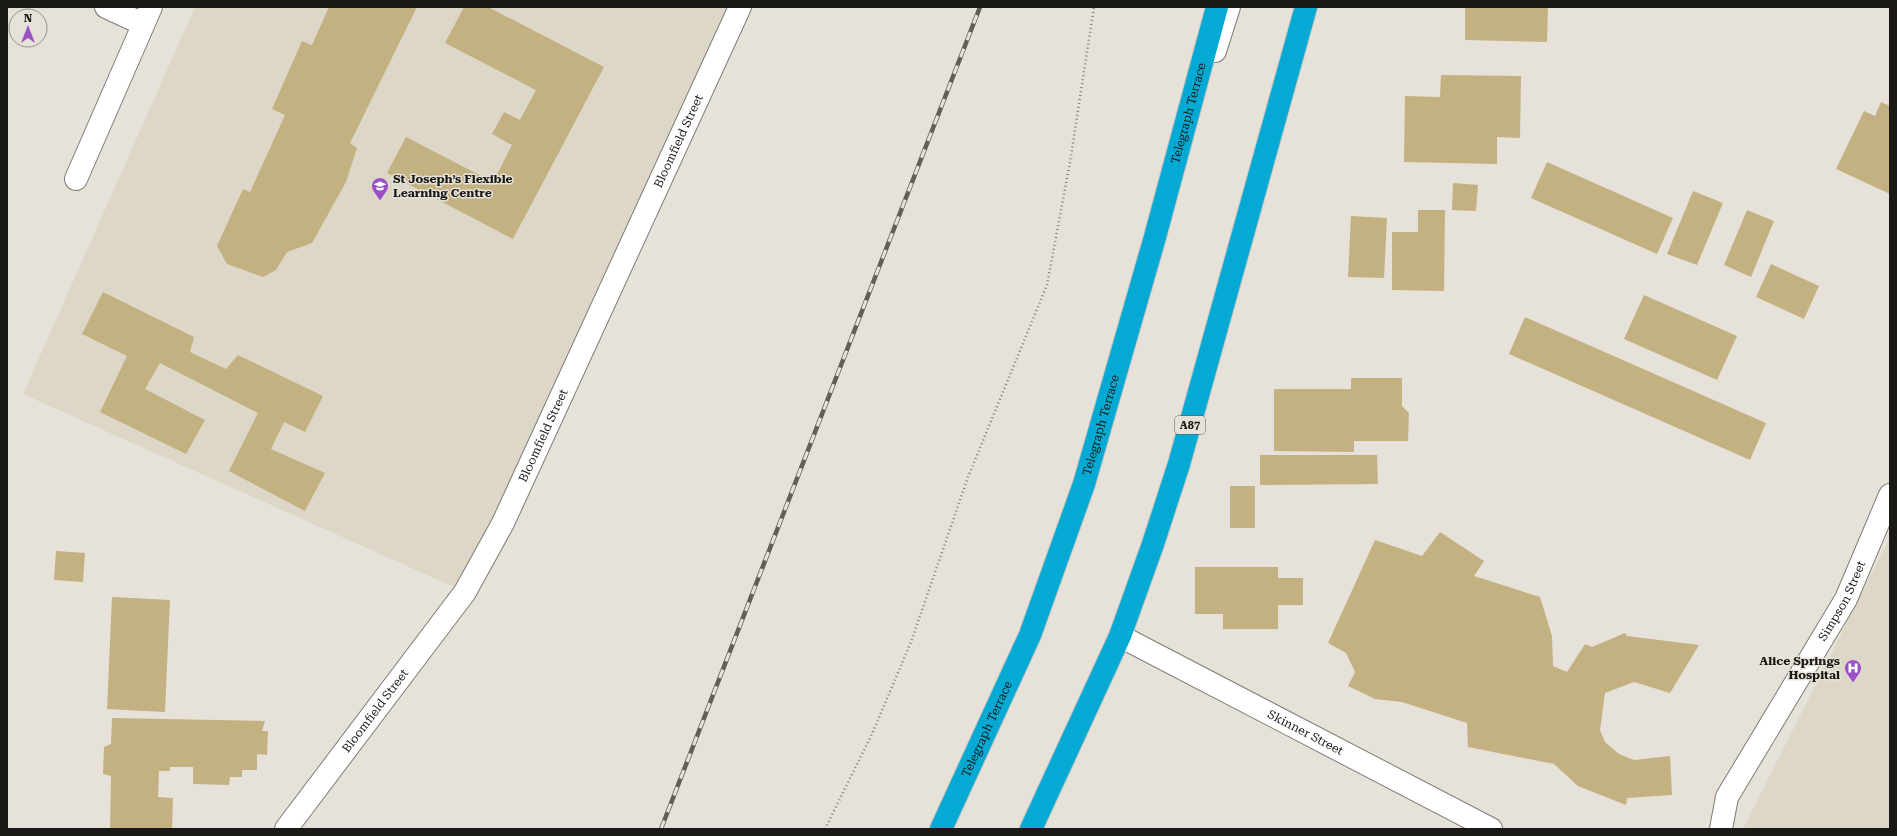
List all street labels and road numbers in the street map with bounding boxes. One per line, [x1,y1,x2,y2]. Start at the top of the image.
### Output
street label: Telegraph Terrace [1168,61,1209,165]
street label: Bloomfield Street [651,92,706,190]
street label: Telegraph Terrace [1080,373,1122,477]
street label: Bloomfield Street [516,386,571,484]
road number: A87 [1175,416,1205,434]
street label: Simpson Street [1815,558,1868,644]
street label: Bloomfield Street [339,666,412,755]
street label: Telegraph Terrace [959,678,1015,779]
street label: Skinner Street [1265,707,1346,758]

